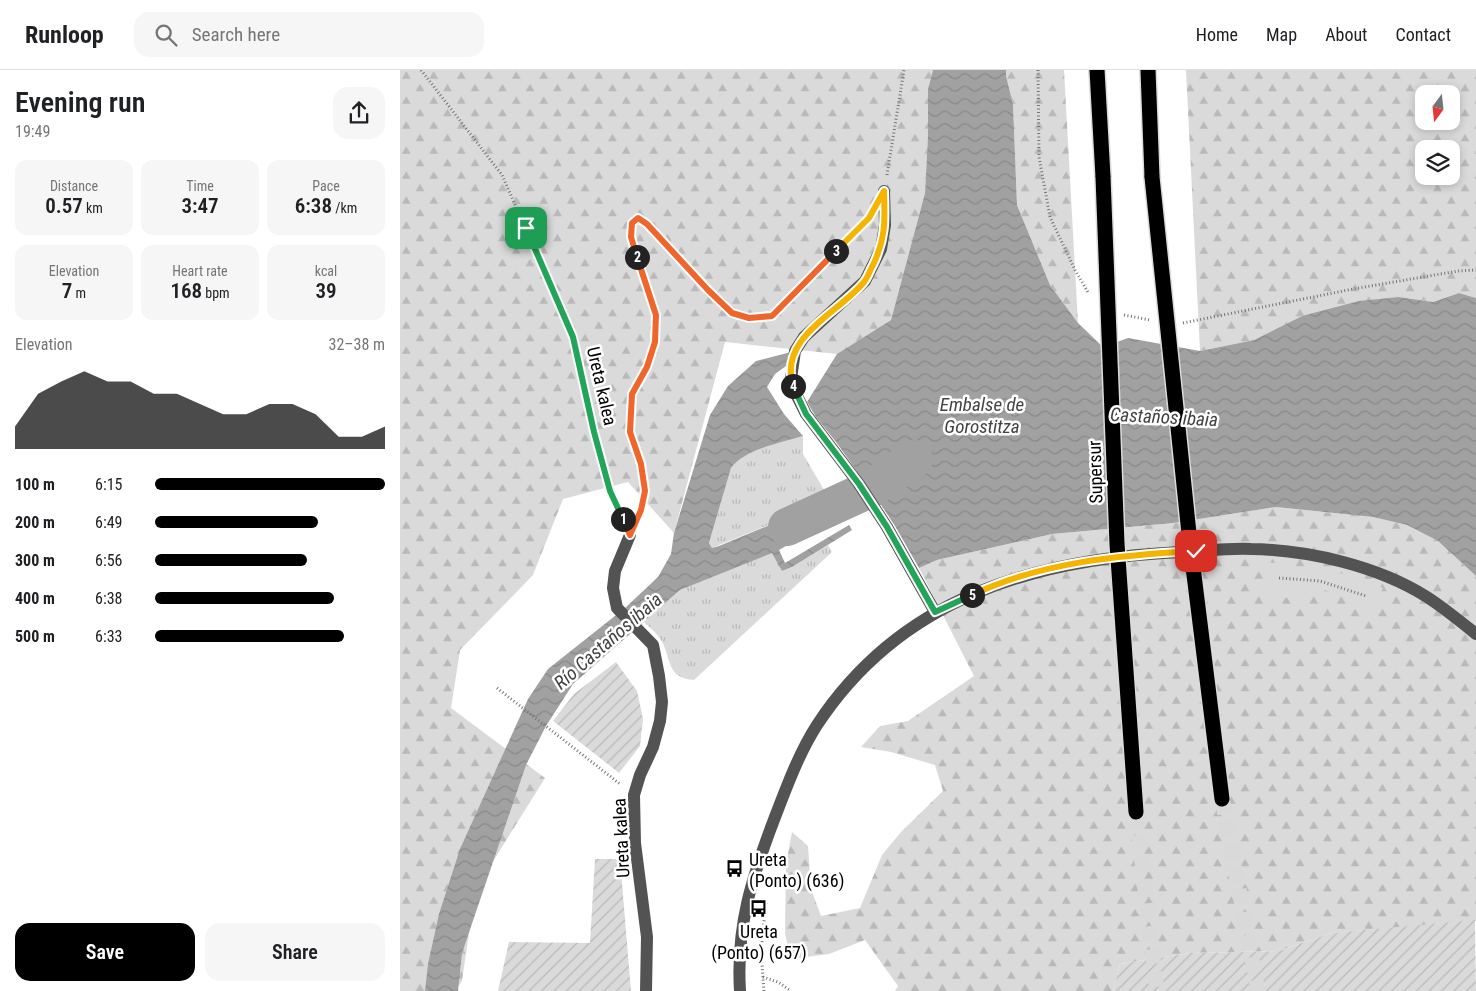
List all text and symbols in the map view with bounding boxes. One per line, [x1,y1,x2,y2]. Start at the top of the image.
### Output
search box [134,12,484,57]
text: Runloop [25,21,104,49]
icon: search [152,21,180,49]
text: Search here [192,23,280,46]
text: Home [1196,24,1238,45]
text: Map [1266,24,1297,45]
text: About [1325,24,1367,45]
text: Contact [1395,24,1451,45]
north arrow [1415,85,1460,130]
map controls [1415,85,1460,185]
text: Evening run [15,86,145,119]
button: share [333,87,385,139]
text: 19:49 [15,122,50,141]
button: layers [1415,140,1460,185]
text: Distance [50,178,98,194]
text: Time [186,178,214,194]
text: Pace [312,178,340,194]
text: 0.57 [45,194,83,218]
text: 3:47 [181,194,219,218]
text: 6:38 [295,194,332,218]
text: km [83,200,103,216]
text: /km [332,200,357,216]
pin [505,207,547,249]
icon: arrive [512,214,540,242]
pin: 3 [824,238,848,264]
text: 3 [833,243,840,259]
pin: 2 [624,244,650,270]
text: 2 [634,249,641,265]
text: Elevation [49,263,99,279]
text: Heart rate [172,263,228,279]
text: kcal [315,263,337,279]
text: 7 [62,279,72,303]
text: 168 [170,279,202,303]
text: 39 [315,279,337,303]
text: m [72,285,86,301]
text: bpm [202,285,230,301]
text: Elevation [15,335,73,354]
text: 32–38 m [329,335,385,354]
street label: Ureta kalea [583,345,621,427]
pin: 4 [780,374,806,398]
text: 4 [790,378,797,394]
water label: Embalse de Gorostitza [940,393,1024,438]
water label: Castaños ibaia [1109,403,1219,431]
street label: Supersur [1083,440,1107,504]
text: 100 m [15,475,55,494]
text: 6:15 [95,475,122,494]
pin: 1 [610,506,636,532]
text: 1 [620,511,627,527]
text: 200 m [15,513,55,532]
text: 6:49 [95,513,122,532]
pin [1175,530,1217,572]
icon: check [1182,537,1210,565]
text: 300 m [15,551,55,570]
text: 6:56 [95,551,122,570]
pin: 5 [960,582,984,608]
text: 5 [969,587,976,603]
water label: Río Castaños ibaia [549,588,667,694]
text: 400 m [15,589,55,608]
text: 6:38 [95,589,122,608]
text: 500 m [15,627,55,646]
text: 6:33 [95,627,122,646]
street label: Ureta kalea [608,798,634,878]
place label: Ureta (Ponto) (636) [749,849,844,892]
bus stop icon: Ureta (Ponto) (636) [725,859,745,879]
bus stop icon: Ureta (Ponto) (657) [749,898,769,918]
place label: Ureta (Ponto) (657) [711,921,807,964]
button: Save [15,923,195,981]
button: Share [205,923,385,981]

